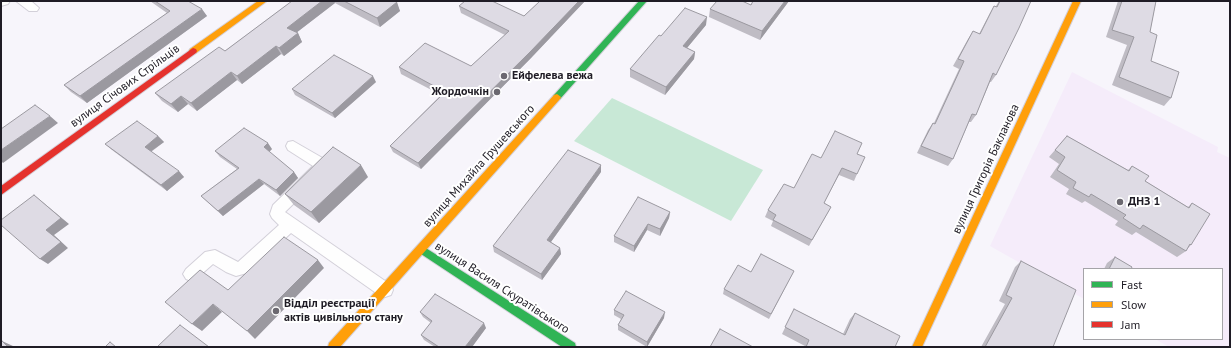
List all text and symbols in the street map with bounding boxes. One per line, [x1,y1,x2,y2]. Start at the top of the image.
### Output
street label: вулиця Січових Стрільців [67,41,183,131]
place label: Ейфелева вежа [512,69,593,83]
marker: Ейфелева вежа [499,71,509,81]
place label: Жордочкін [431,85,489,99]
marker: Жордочкін [492,87,502,97]
street label: вулиця Михайла Грушевського [420,102,538,230]
street label: вулиця Григорія Бакланова [950,102,1022,236]
place label: ДНЗ 1 [1128,195,1160,209]
marker: ДНЗ 1 [1115,197,1125,207]
street label: вулиця Василя Скуратівського [432,239,572,337]
legend [1083,268,1223,340]
text: Fast [1121,277,1142,292]
place label: Відділ реєстрації актів цивільного стану [284,297,403,325]
text: Slow [1121,297,1146,312]
marker: Відділ реєстрації актів цивільного стану [271,306,281,316]
text: Jam [1121,317,1140,332]

